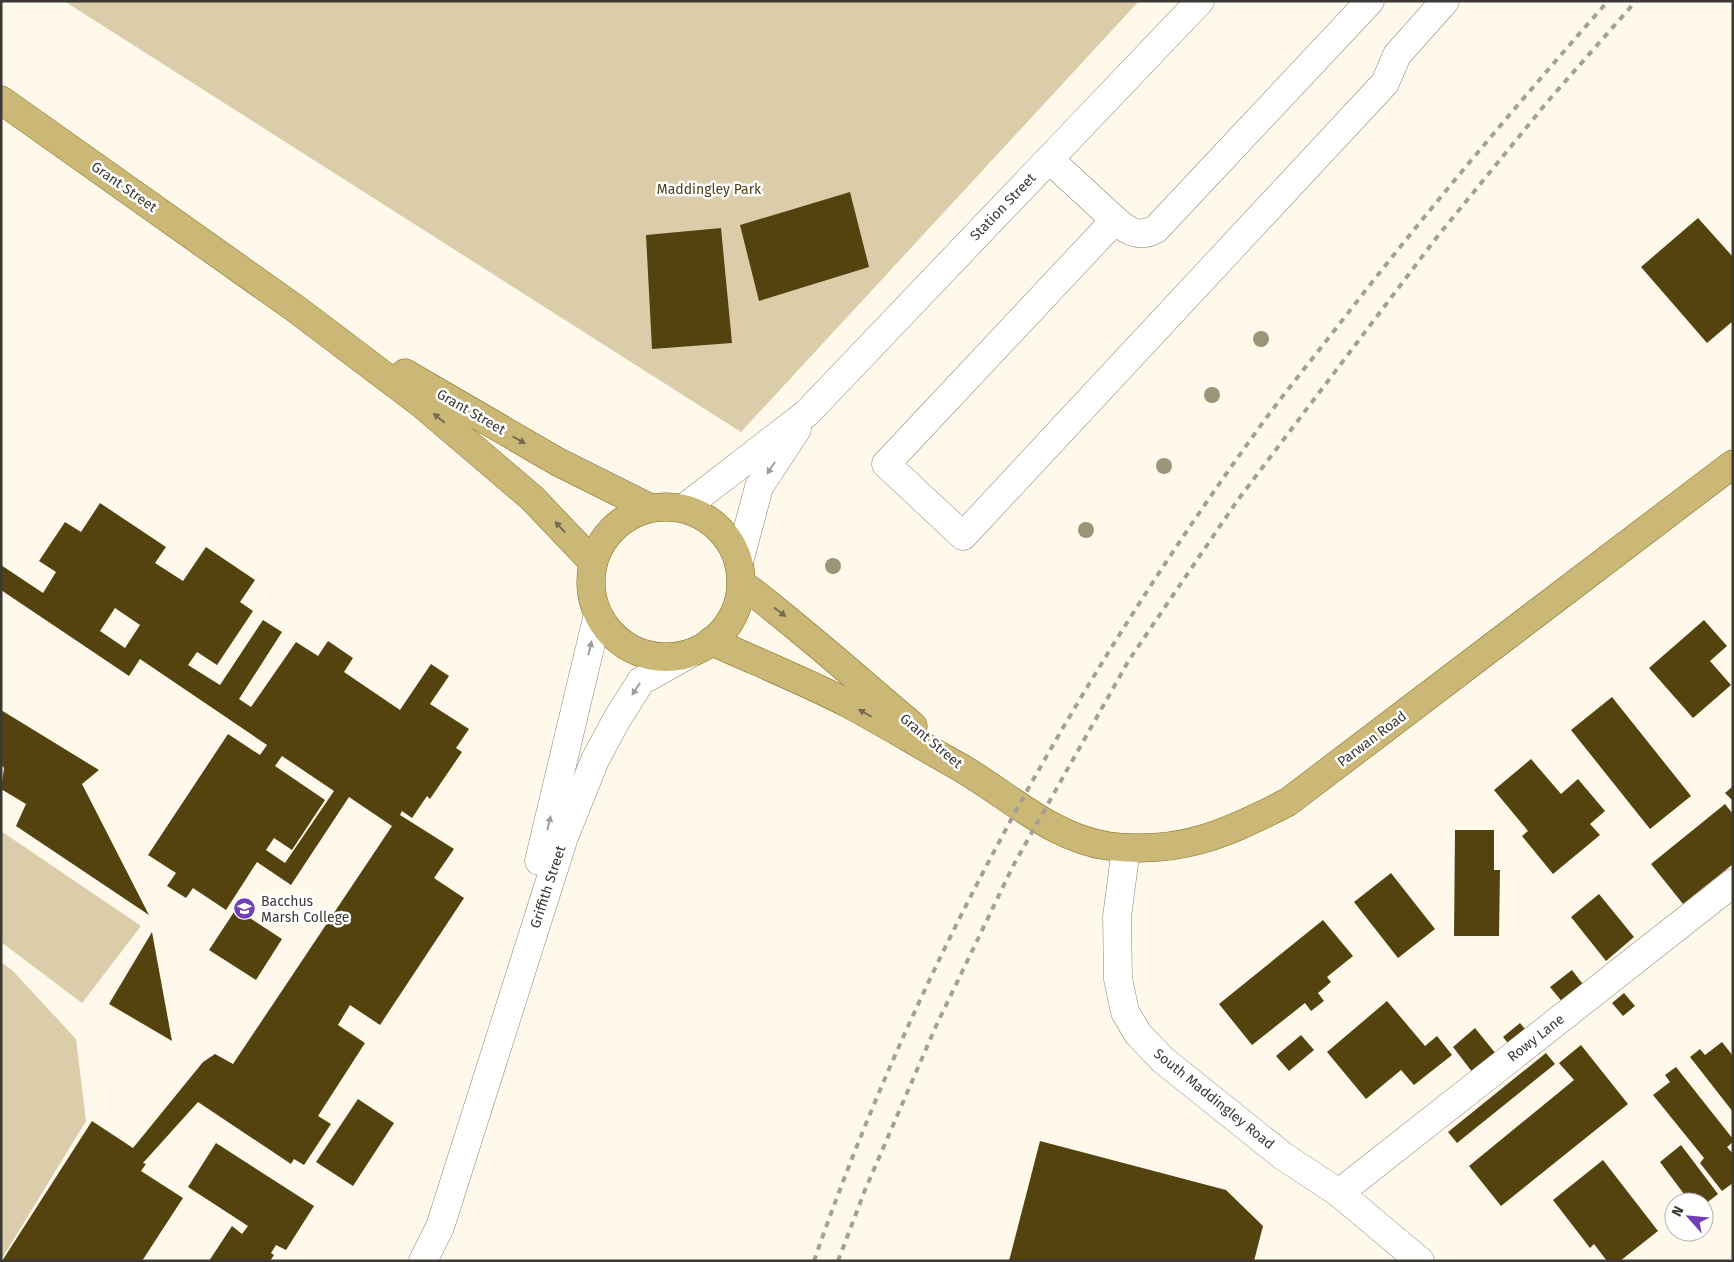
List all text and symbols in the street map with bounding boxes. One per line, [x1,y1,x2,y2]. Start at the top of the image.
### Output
street label: Grant Street [88,158,161,216]
street label: Station Street [967,169,1040,244]
park label: Maddingley Park [657,181,762,198]
street label: Grant Street [434,386,509,439]
one-way arrow [433,413,446,424]
one-way arrow [513,435,526,444]
one-way arrow [766,462,776,475]
one-way arrow [554,521,566,533]
one-way arrow [773,607,786,618]
one-way arrow [586,640,594,655]
one-way arrow [631,682,641,695]
street label: Parwan Road [1334,708,1410,770]
one-way arrow [858,709,872,718]
street label: Grant Street [896,710,966,773]
one-way arrow [545,815,553,830]
street label: Griffith Street [527,843,570,930]
place label: Bacchus Marsh College [261,893,349,926]
school or university icon: Bacchus Marsh College [233,897,257,921]
street label: Rowy Lane [1504,1011,1568,1065]
street label: South Maddingley Road [1150,1045,1278,1153]
north arrow [1664,1192,1714,1242]
text: N [1668,1203,1688,1219]

